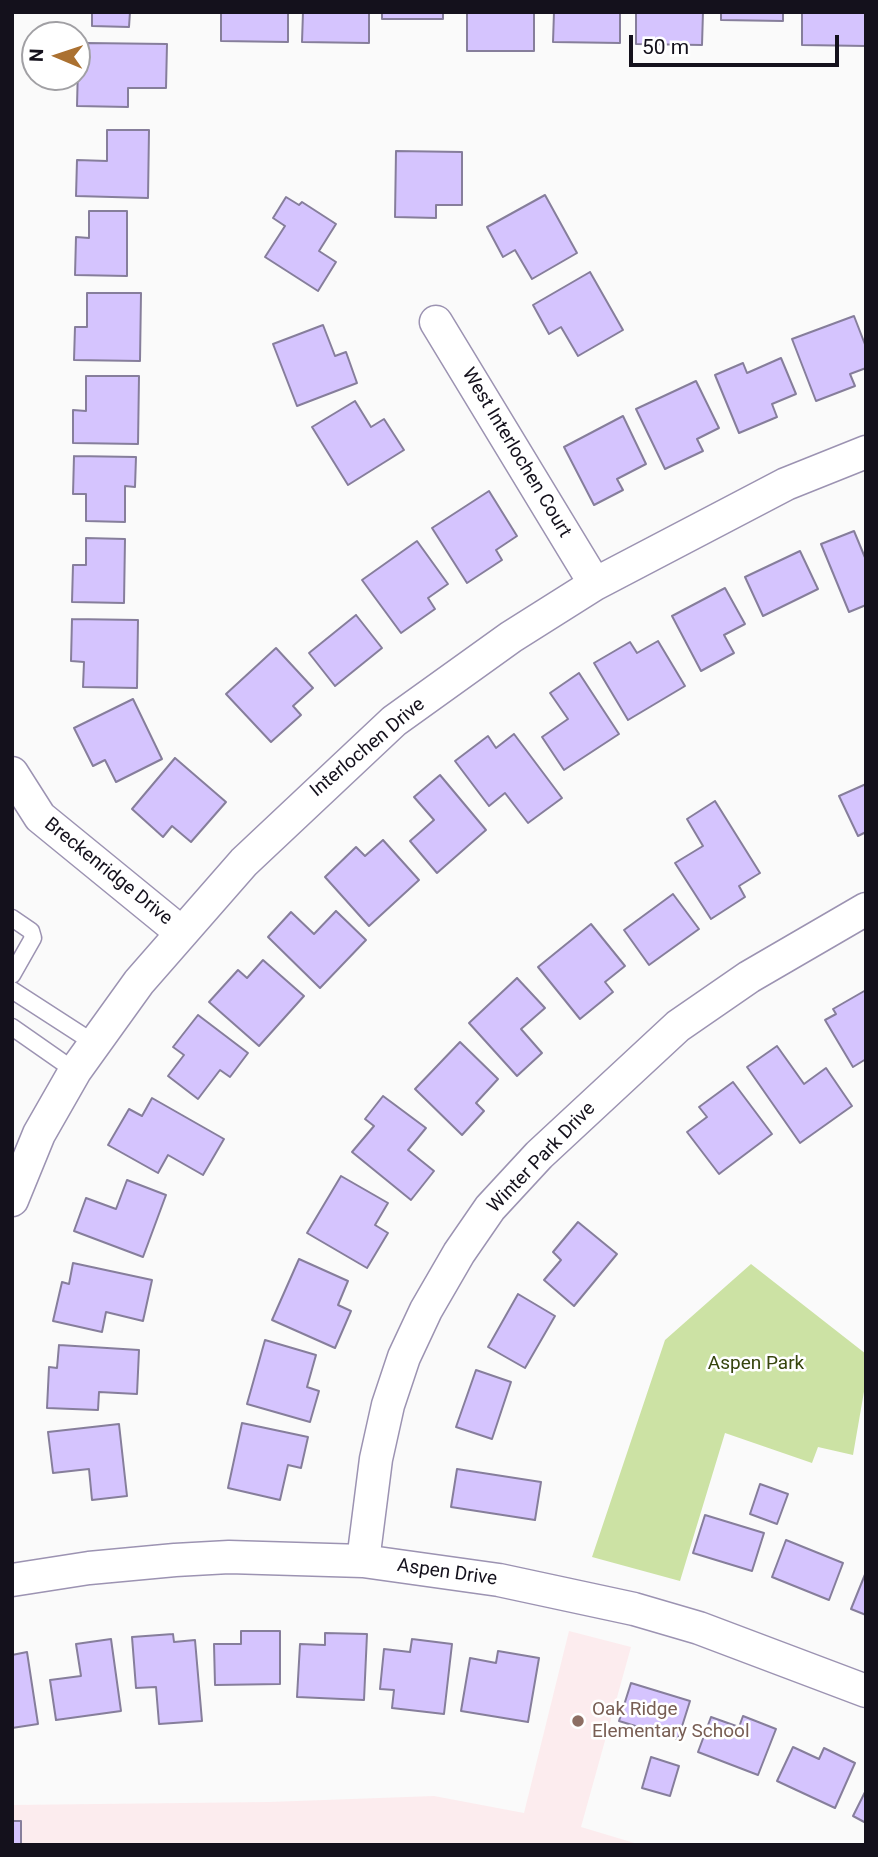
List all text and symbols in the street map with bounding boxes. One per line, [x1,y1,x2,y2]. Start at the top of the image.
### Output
north arrow [21,21,91,91]
scale bar [633,21,843,65]
text: 50 m [642,35,689,59]
text: N [25,48,48,62]
street label: West Interlochen Court [456,364,576,542]
street label: Interlochen Drive [306,694,430,802]
street label: Breckenridge Drive [39,813,177,931]
street label: Winter Park Drive [483,1098,601,1218]
park label: Aspen Park [708,1353,804,1375]
street label: Aspen Drive [395,1555,499,1591]
place label: Oak Ridge Elementary School [592,1699,750,1743]
marker: Oak Ridge Elementary School [570,1713,586,1729]

